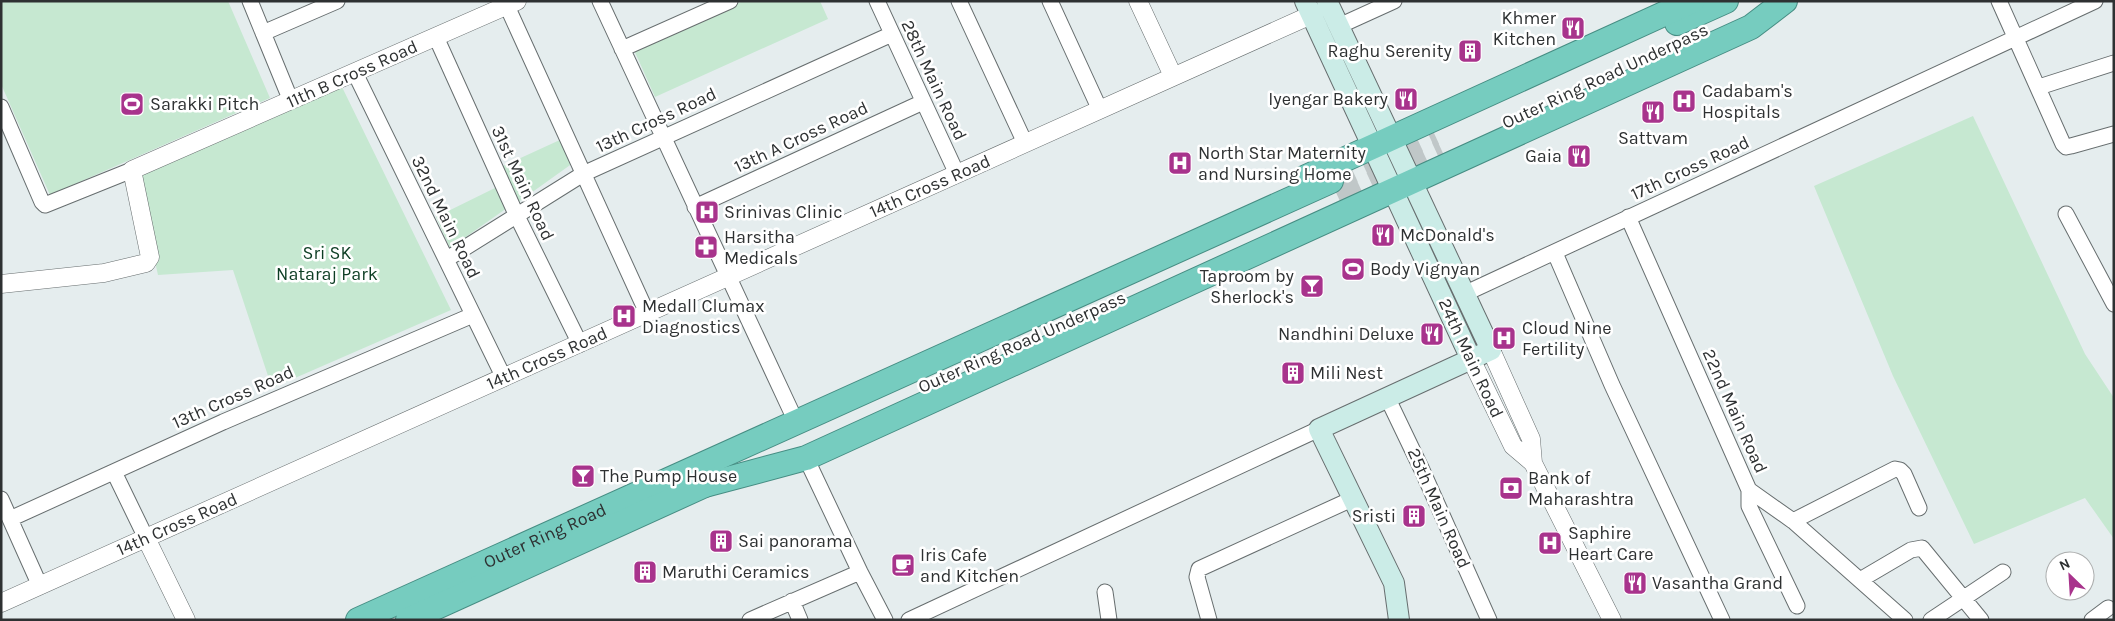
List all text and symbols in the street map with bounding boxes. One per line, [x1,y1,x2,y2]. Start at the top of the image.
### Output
place label: Khmer Kitchen [1493,7,1556,50]
restaurant icon: Khmer Kitchen [1560,15,1586,41]
street label: 28th Main Road [896,16,972,144]
street label: Outer Ring Road Underpass [1498,18,1712,134]
street label: 11th B Cross Road [283,35,421,113]
building icon: Raghu Serenity [1457,38,1483,64]
place label: Raghu Serenity [1328,40,1453,62]
place label: Cadabam's Hospitals [1702,80,1793,123]
street label: 13th Cross Road [592,82,720,158]
restaurant icon: Iyengar Bakery [1393,86,1419,112]
place label: Iyengar Bakery [1268,88,1389,110]
hospital icon: Cadabam's Hospitals [1671,88,1697,114]
sports icon: Sarakki Pitch [119,91,145,117]
place label: Sarakki Pitch [150,93,259,115]
street label: 13th A Cross Road [731,96,871,178]
restaurant icon: Sattvam [1640,99,1666,125]
street label: 31st Main Road [487,122,559,244]
place label: Sattvam [1618,127,1688,149]
street label: 17th Cross Road [1627,131,1753,205]
place label: North Star Maternity and Nursing Home [1198,142,1367,185]
restaurant icon: Gaia [1566,143,1592,169]
place label: Gaia [1525,145,1562,167]
street label: 14th Cross Road [866,150,994,222]
hospital icon: North Star Maternity and Nursing Home [1167,150,1193,176]
street label: 32nd Main Road [407,152,485,282]
hospital icon: Srinivas Clinic [694,199,720,225]
place label: Srinivas Clinic [724,201,843,223]
restaurant icon: McDonald's [1370,222,1396,248]
place label: McDonald's [1400,224,1495,246]
place label: Harsitha Medicals [724,226,798,269]
pharmacy icon: Harsitha Medicals [693,234,719,260]
park label: Sri SK Nataraj Park [276,242,378,285]
sports icon: Body Vignyan [1340,256,1366,282]
place label: Body Vignyan [1370,258,1480,280]
place label: Taproom by Sherlock's [1200,265,1295,308]
bar icon: Taproom by Sherlock's [1299,273,1325,299]
street label: Outer Ring Road Underpass [915,286,1129,398]
place label: Medall Clumax Diagnostics [642,295,764,338]
street label: 24th Main Road [1434,295,1508,421]
hospital icon: Medall Clumax Diagnostics [611,303,637,329]
place label: Cloud Nine Fertility [1522,317,1612,360]
restaurant icon: Nandhini Deluxe [1419,321,1445,347]
street label: 14th Cross Road [483,322,611,394]
place label: Nandhini Deluxe [1278,323,1414,345]
hospital icon: Cloud Nine Fertility [1491,325,1517,351]
street label: 22nd Main Road [1698,345,1772,477]
street label: 13th Cross Road [169,360,297,434]
building icon: Mili Nest [1280,360,1306,386]
place label: Mili Nest [1310,362,1383,384]
street label: 25th Main Road [1403,444,1475,572]
bar icon: The Pump House [570,463,596,489]
place label: The Pump House [600,465,737,487]
place label: Bank of Maharashtra [1528,467,1634,510]
bank icon: Bank of Maharashtra [1498,475,1524,501]
street label: 14th Cross Road [113,488,241,560]
street label: Outer Ring Road [480,498,610,573]
building icon: Sristi [1401,503,1427,529]
place label: Sristi [1352,505,1396,527]
place label: Saphire Heart Care [1568,522,1653,565]
building icon: Sai panorama [708,528,734,554]
place label: Sai panorama [738,530,853,552]
hospital icon: Saphire Heart Care [1537,530,1563,556]
place label: Iris Cafe and Kitchen [920,544,1019,587]
north arrow [2045,551,2095,601]
cafe icon: Iris Cafe and Kitchen [890,552,916,578]
text: N [2057,555,2073,574]
building icon: Maruthi Ceramics [632,559,658,585]
place label: Maruthi Ceramics [662,561,809,583]
restaurant icon: Vasantha Grand [1622,570,1648,596]
place label: Vasantha Grand [1652,572,1783,594]

